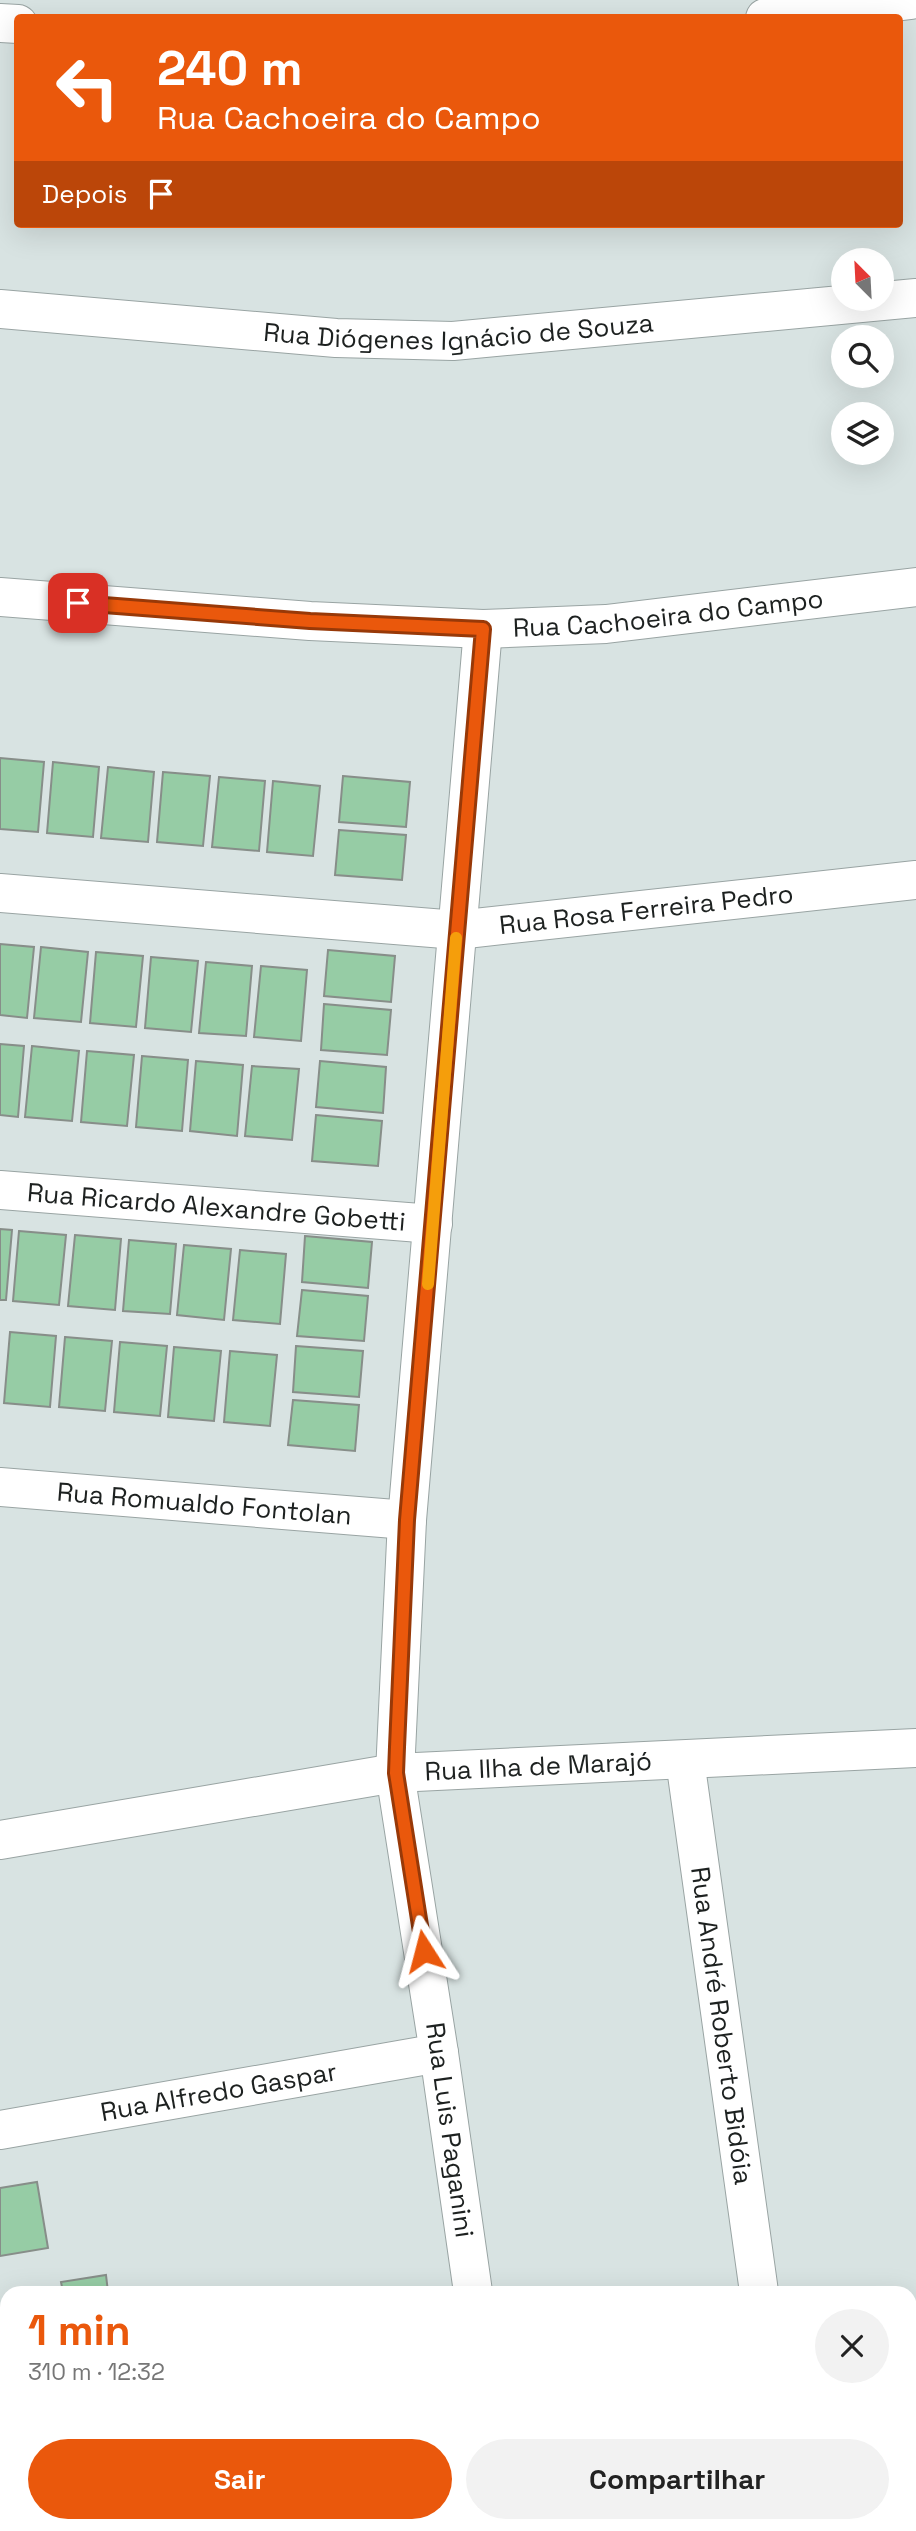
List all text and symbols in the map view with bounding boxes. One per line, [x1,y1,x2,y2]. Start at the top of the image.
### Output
text: 240 m [157,37,303,99]
icon: left [42,42,133,133]
text: Rua Cachoeira do Campo [157,98,541,138]
icon: arrive [142,175,180,213]
text: Depois [42,177,128,211]
north arrow [831,248,894,312]
map controls [831,248,894,465]
street label: Rua Diógenes Ignácio de Souza [262,305,655,358]
button: search [831,325,894,388]
button: layers [831,402,894,465]
pin [48,573,108,633]
street label: Rua Cachoeira do Campo [512,581,825,645]
icon: arrive [59,584,97,622]
street label: Rua Rosa Ferreira Pedro [498,876,795,942]
street label: Rua Ricardo Alexandre Gobetti [26,1175,407,1239]
street label: Rua Romualdo Fontolan [56,1475,353,1532]
street label: Rua Ilha de Marajó [424,1744,653,1789]
street label: Rua André Roberto Bidóia [683,1864,761,2187]
position arrow [387,1914,461,1988]
street label: Rua Luis Paganini [418,2020,482,2240]
street label: Rua Alfredo Gaspar [98,2054,340,2129]
text: 1 min [28,2304,131,2357]
button: close [815,2309,889,2383]
text: 310 m · 12:32 [28,2357,165,2387]
button: Sair [28,2439,452,2519]
button: Compartilhar [466,2439,889,2519]

